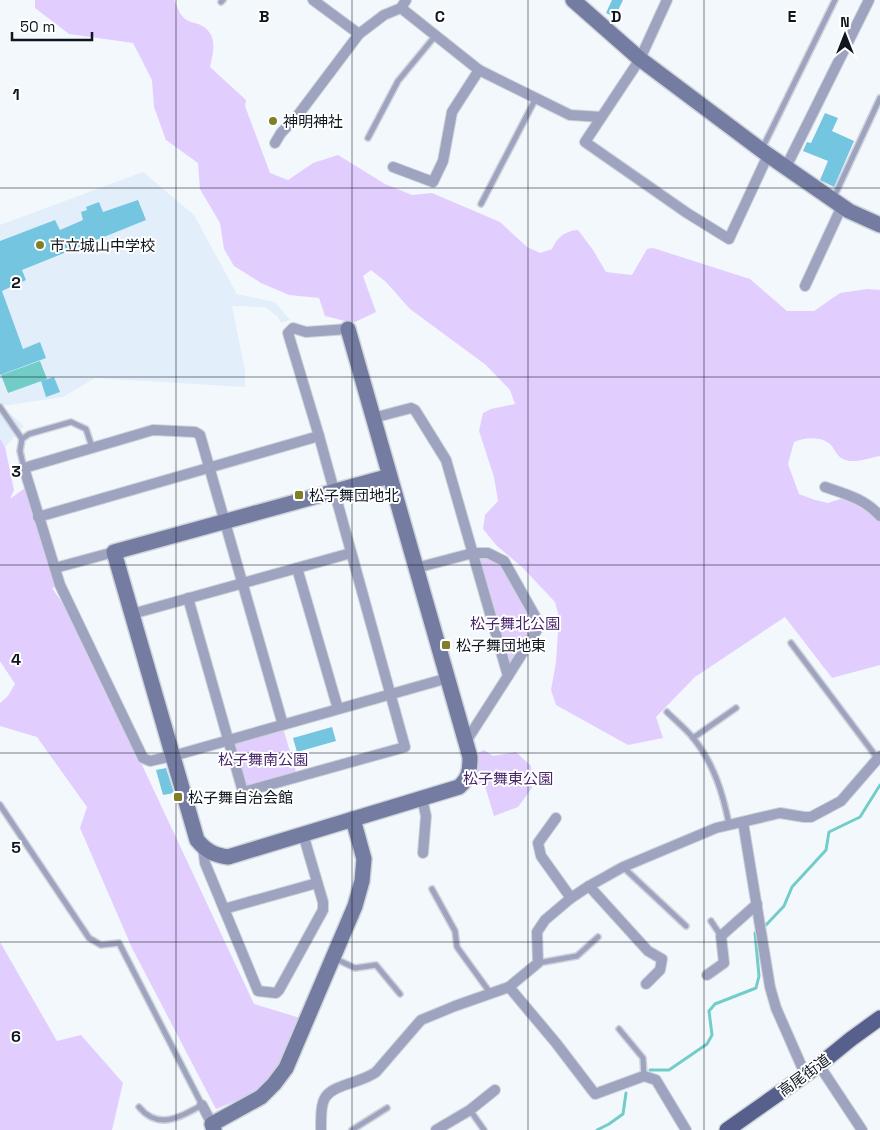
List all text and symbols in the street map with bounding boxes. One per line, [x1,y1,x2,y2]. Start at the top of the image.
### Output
text: B [259,6,269,27]
text: C [435,6,445,27]
text: D [611,6,621,27]
text: E [788,6,797,27]
scale bar [12,10,92,42]
north arrow [820,10,870,60]
text: N [840,13,850,31]
text: 50 m [20,17,55,36]
text: 1 [12,84,20,105]
place label: 神明神社 [283,112,343,131]
marker: 神明神社 [267,115,279,127]
place label: 市立城山中学校 [50,236,155,255]
marker: 市立城山中学校 [34,239,46,251]
text: 2 [11,272,21,293]
text: 3 [11,461,21,482]
place label: 松子舞団地北 [309,486,399,505]
marker: 松子舞団地北 [293,489,305,501]
park label: 松子舞北公園 [470,614,560,633]
place label: 松子舞団地東 [456,636,546,655]
marker: 松子舞団地東 [440,639,452,651]
text: 4 [11,649,21,670]
park label: 松子舞南公園 [218,750,308,769]
park label: 松子舞東公園 [463,769,553,788]
place label: 松子舞自治会館 [188,788,293,807]
marker: 松子舞自治会館 [172,791,184,803]
text: 5 [11,837,21,858]
text: 6 [11,1026,21,1047]
street label: 高尾街道 [774,1050,834,1100]

